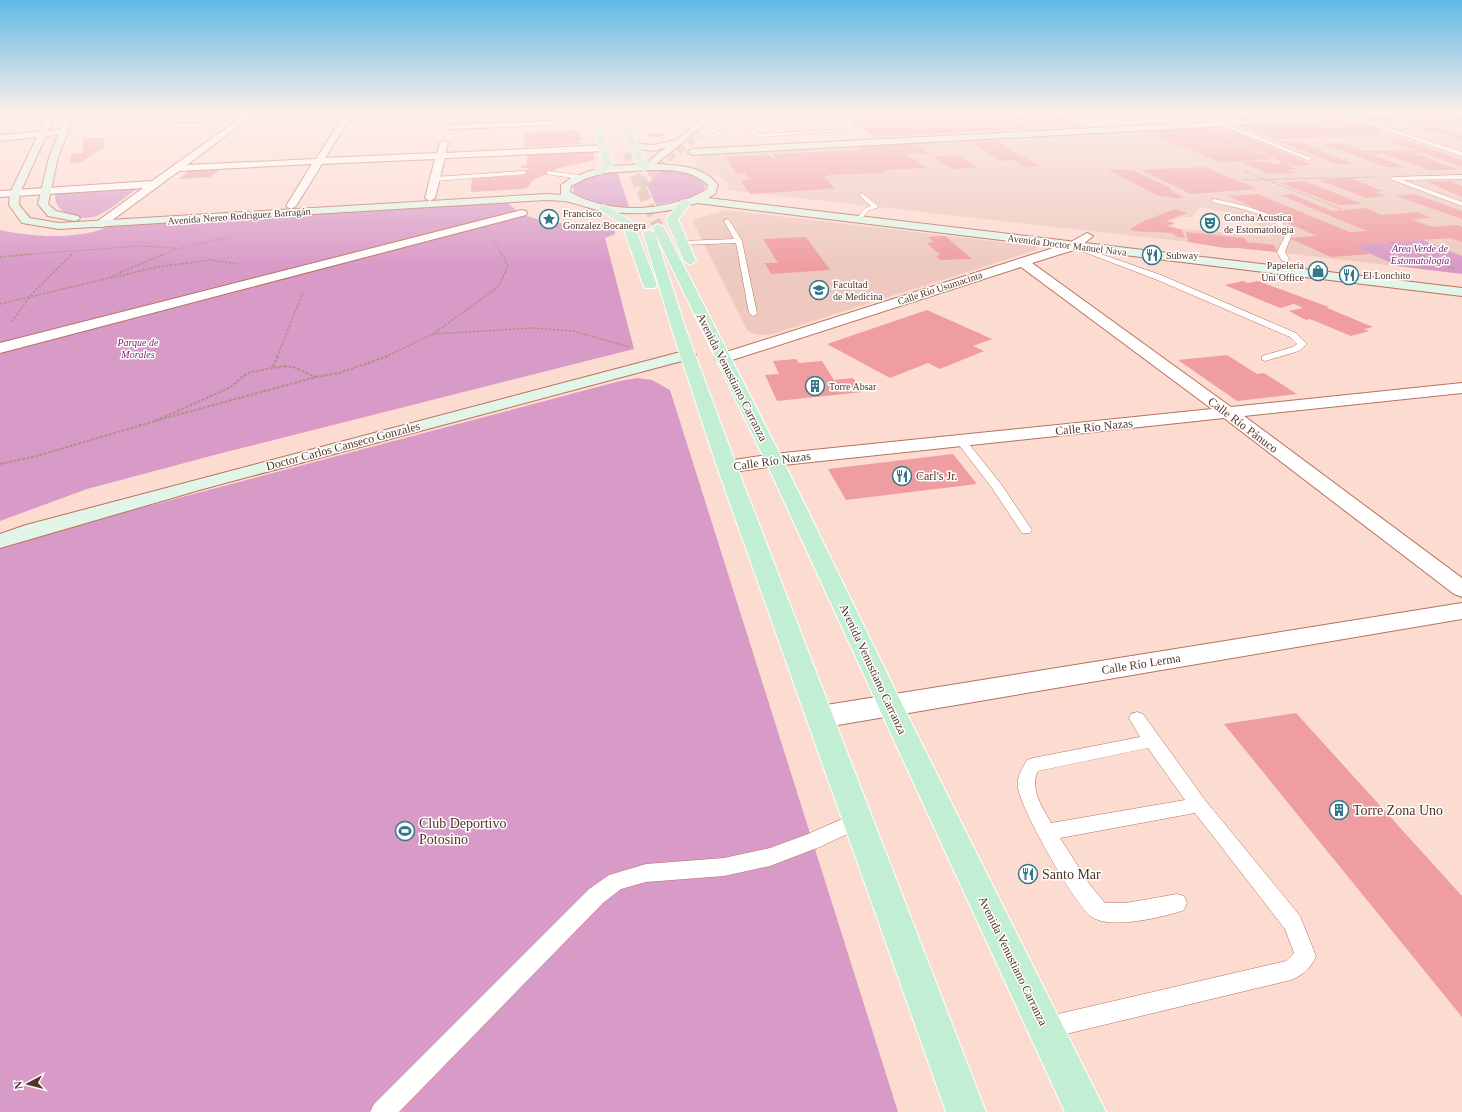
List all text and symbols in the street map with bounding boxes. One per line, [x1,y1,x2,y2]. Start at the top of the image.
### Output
street label: Avenida Nereo Rodríguez Barragán [167,206,311,226]
place icon: Francisco Gonzalez Bocanegra [538,208,560,230]
place label: Francisco Gonzalez Bocanegra [563,208,647,231]
theatre icon: Concha Acustica de Estomatologia [1199,212,1221,234]
place label: Concha Acustica de Estomatologia [1224,212,1294,235]
street label: Avenida Doctor Manuel Nava [1007,232,1128,258]
park label: Area Verde de Estomatología [1390,243,1449,266]
restaurant icon: Subway [1141,244,1163,266]
place label: Subway [1166,250,1198,261]
place label: Papelería Uni Office [1261,260,1305,283]
shop icon: Papelería Uni Office [1307,260,1329,282]
restaurant icon: El Lonchito [1338,264,1360,286]
street label: Calle Río Usumacinta [896,269,984,307]
place label: El Lonchito [1363,270,1411,281]
school or university icon: Facultad de Medicina [808,279,830,301]
place label: Facultad de Medicina [833,279,883,302]
street label: Avenida Venustiano Carranza [693,310,771,444]
park label: Parque de Morales [116,337,159,360]
building icon: Torre Absar [804,375,826,397]
place label: Torre Absar [829,381,877,392]
street label: Calle Río Pánuco [1205,394,1281,456]
street label: Calle Río Nazas [1054,416,1134,438]
street label: Doctor Carlos Canseco Gonzales [264,419,422,473]
street label: Calle Río Nazas [732,449,812,473]
restaurant icon: Carl's Jr. [891,465,913,487]
place label: Carl's Jr. [916,469,958,483]
street label: Avenida Venustiano Carranza [837,602,910,737]
street label: Calle Río Lerma [1100,651,1182,677]
building icon: Torre Zona Uno [1328,799,1350,821]
place label: Torre Zona Uno [1353,803,1443,818]
place label: Club Deportivo Potosino [419,816,507,847]
sports icon: Club Deportivo Potosino [394,820,416,842]
restaurant icon: Santo Mar [1017,863,1039,885]
place label: Santo Mar [1042,867,1101,882]
street label: Avenida Venustiano Carranza [976,894,1051,1029]
north arrow [8,1064,48,1104]
text: N [12,1080,25,1090]

